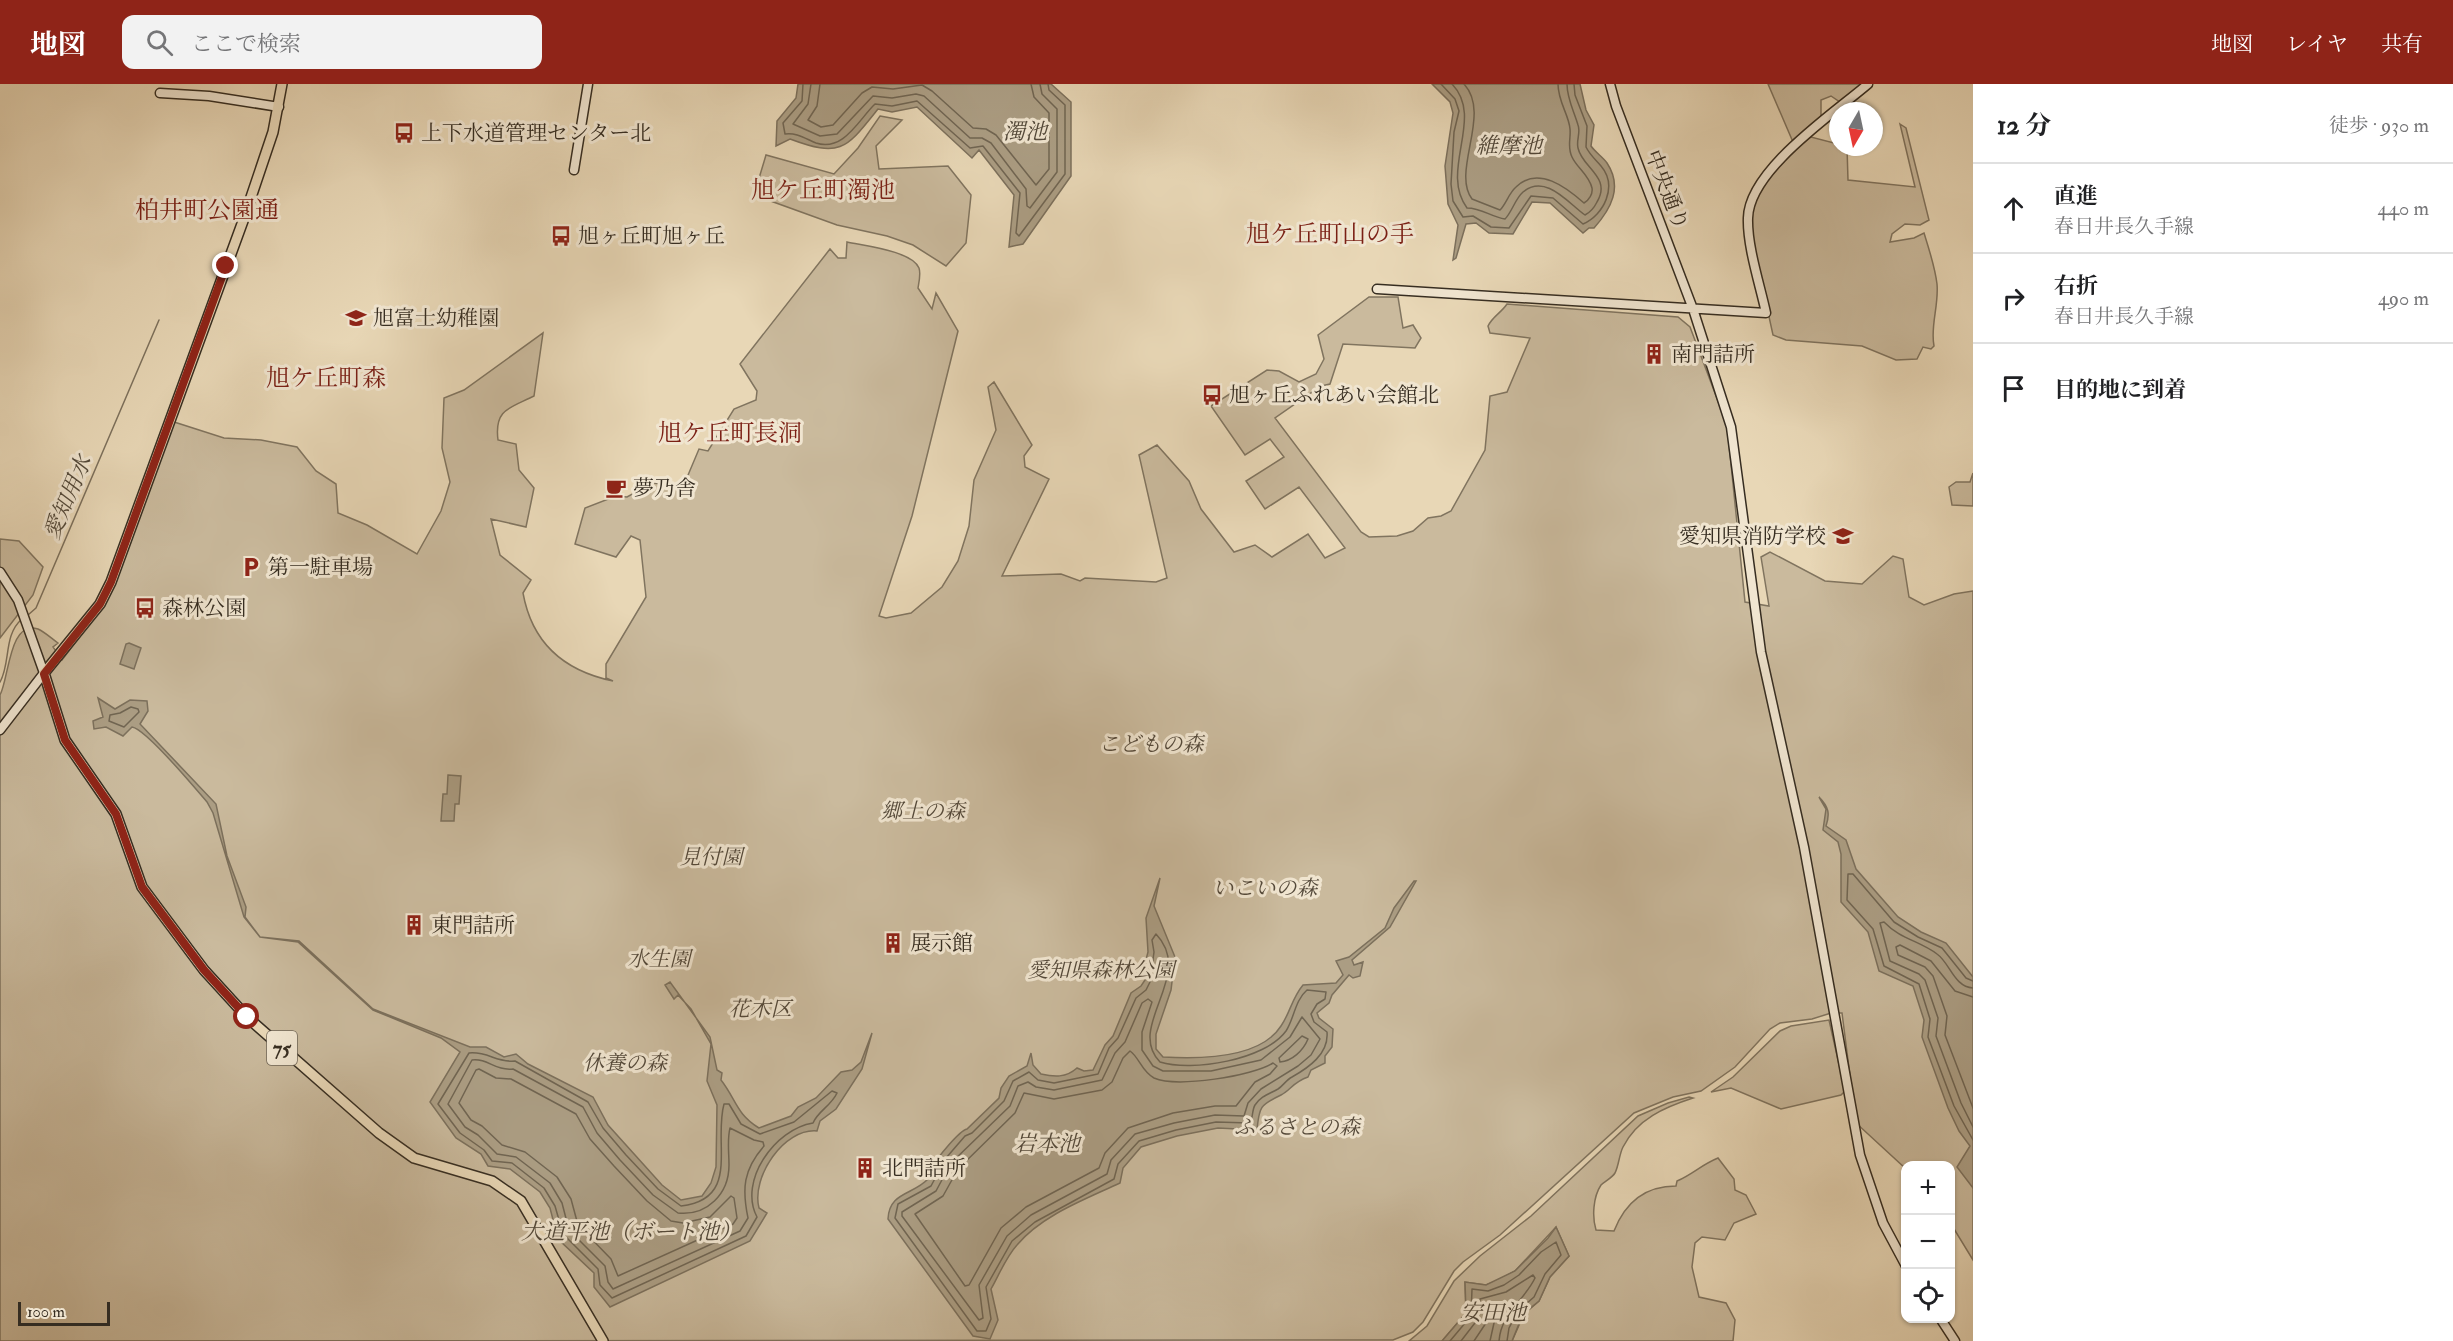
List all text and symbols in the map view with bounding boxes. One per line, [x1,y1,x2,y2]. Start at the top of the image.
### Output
search box [122,15,542,69]
icon: search [143,26,176,59]
text: 地図 [30,28,86,63]
text: ここで検索 [191,30,301,58]
text: 地図 [2211,31,2253,58]
text: レイヤ [2286,31,2348,58]
text: 共有 [2381,31,2423,58]
north arrow [1829,102,1883,156]
text: 12 分 [1997,110,2051,142]
text: 徒歩 · 930 m [2329,113,2429,138]
water label: 濁池 [1003,118,1050,146]
place label: 上下水道管理センター北 [421,120,651,147]
bus stop icon: 上下水道管理センター北 [392,121,416,145]
water label: 維摩池 [1476,132,1545,160]
street label: 中央通り [1639,146,1694,234]
district label: 旭ケ丘町濁池 [751,175,895,206]
text: 直進 [2054,182,2098,210]
icon: ahead [1997,192,2030,225]
district label: 柏井町公園通 [135,195,279,226]
text: 440 m [2377,196,2429,221]
text: 春日井長久手線 [2054,214,2194,239]
district label: 旭ケ丘町山の手 [1246,219,1414,250]
place label: 旭ヶ丘町旭ヶ丘 [578,223,725,250]
bus stop icon: 旭ヶ丘町旭ヶ丘 [549,224,573,248]
route end [212,252,238,278]
text: 右折 [2054,272,2098,300]
icon: right [1997,282,2030,315]
text: 490 m [2378,286,2429,311]
text: 春日井長久手線 [2054,304,2194,329]
place label: 旭富士幼稚園 [373,305,499,332]
school or university icon: 旭富士幼稚園 [344,306,368,330]
place label: 南門詰所 [1671,341,1755,368]
building icon: 南門詰所 [1642,342,1666,366]
district label: 旭ケ丘町森 [266,363,386,394]
icon: arrive [1997,372,2030,405]
text: 目的地に到着 [2054,376,2186,404]
place label: 旭ヶ丘ふれあい会館北 [1229,382,1439,409]
bus stop icon: 旭ヶ丘ふれあい会館北 [1200,383,1224,407]
district label: 旭ケ丘町長洞 [658,418,802,449]
water label: 愛知用水 [38,450,99,543]
place label: 夢乃舎 [633,475,696,502]
cafe icon: 夢乃舎 [604,476,628,500]
place label: 愛知県消防学校 [1679,523,1826,550]
school or university icon: 愛知県消防学校 [1831,524,1855,548]
place label: 第一駐車場 [268,554,373,581]
parking icon: 第一駐車場 [239,555,263,579]
place label: 森林公園 [162,595,246,622]
bus stop icon: 森林公園 [133,596,157,620]
park label: こどもの森 [1099,731,1205,758]
park label: 郷土の森 [881,798,967,825]
park label: 見付園 [680,844,745,871]
park label: いこいの森 [1213,875,1319,902]
place label: 東門詰所 [431,912,515,939]
building icon: 東門詰所 [402,913,426,937]
place label: 展示館 [910,930,973,957]
building icon: 展示館 [881,931,905,955]
park label: 水生園 [628,946,693,973]
park label: 愛知県森林公園 [1028,957,1177,984]
park label: 花木区 [729,996,794,1023]
route start [233,1003,259,1029]
road number: 75 [267,1031,297,1065]
park label: 休養の森 [583,1050,669,1077]
park label: ふるさとの森 [1234,1114,1362,1141]
water label: 岩本池 [1014,1130,1083,1158]
place label: 北門詰所 [882,1155,966,1182]
building icon: 北門詰所 [853,1156,877,1180]
map controls [1901,1161,1955,1323]
button: + [1901,1161,1955,1215]
button: − [1901,1215,1955,1269]
water label: 大道平池（ボート池） [521,1218,741,1246]
button: locate [1901,1269,1955,1323]
scale bar [18,1299,110,1326]
water label: 安田池 [1460,1299,1529,1327]
text: 100 m [27,1302,65,1322]

